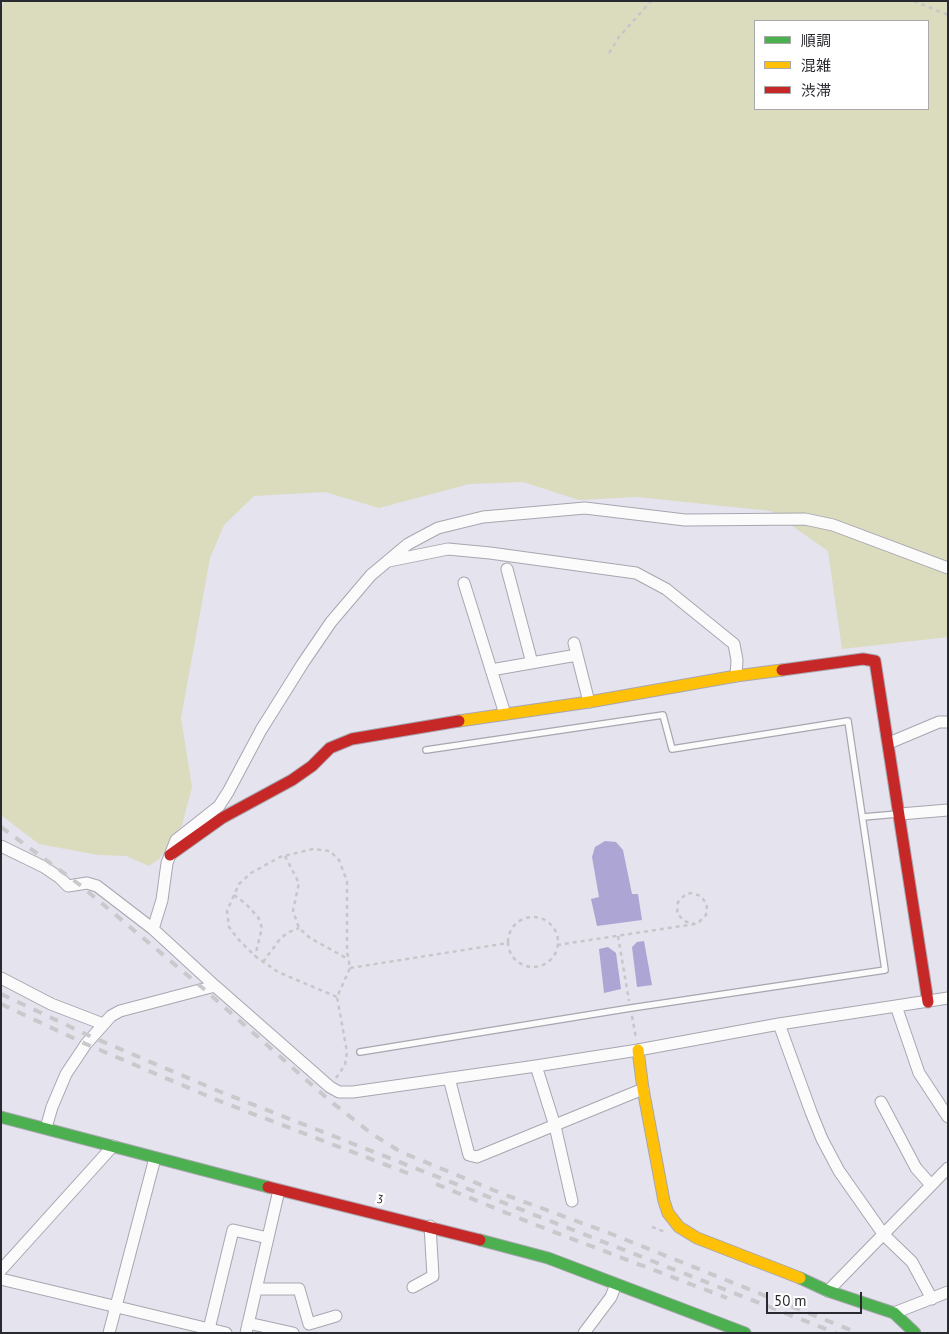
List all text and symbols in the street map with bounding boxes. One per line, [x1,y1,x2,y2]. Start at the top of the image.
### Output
legend [754,20,929,110]
text: 順調 [801,31,831,50]
text: 混雑 [801,56,831,75]
text: 渋滞 [801,81,831,100]
street label: 3 [375,1192,385,1208]
scale bar [769,1282,865,1314]
text: 50 m [774,1291,807,1310]

